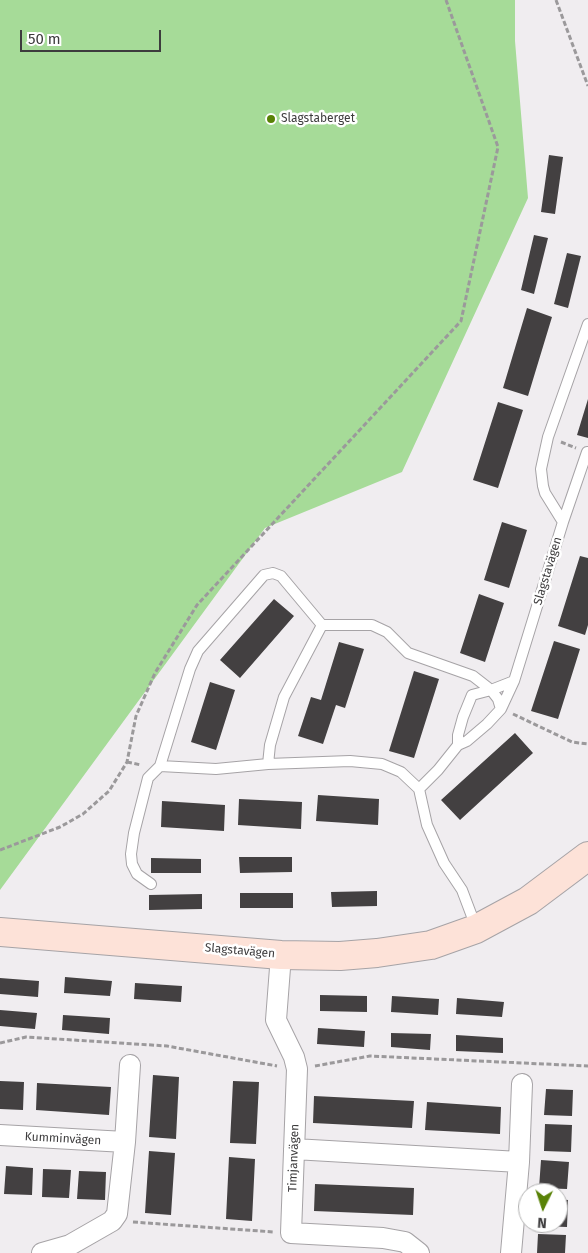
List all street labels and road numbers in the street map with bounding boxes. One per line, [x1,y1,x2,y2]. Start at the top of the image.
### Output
street label: Slagstavägen [531,535,565,607]
street label: Slagstavägen [204,941,276,961]
street label: Timjanvägen [286,1124,302,1192]
street label: Kumminvägen [24,1130,102,1148]

